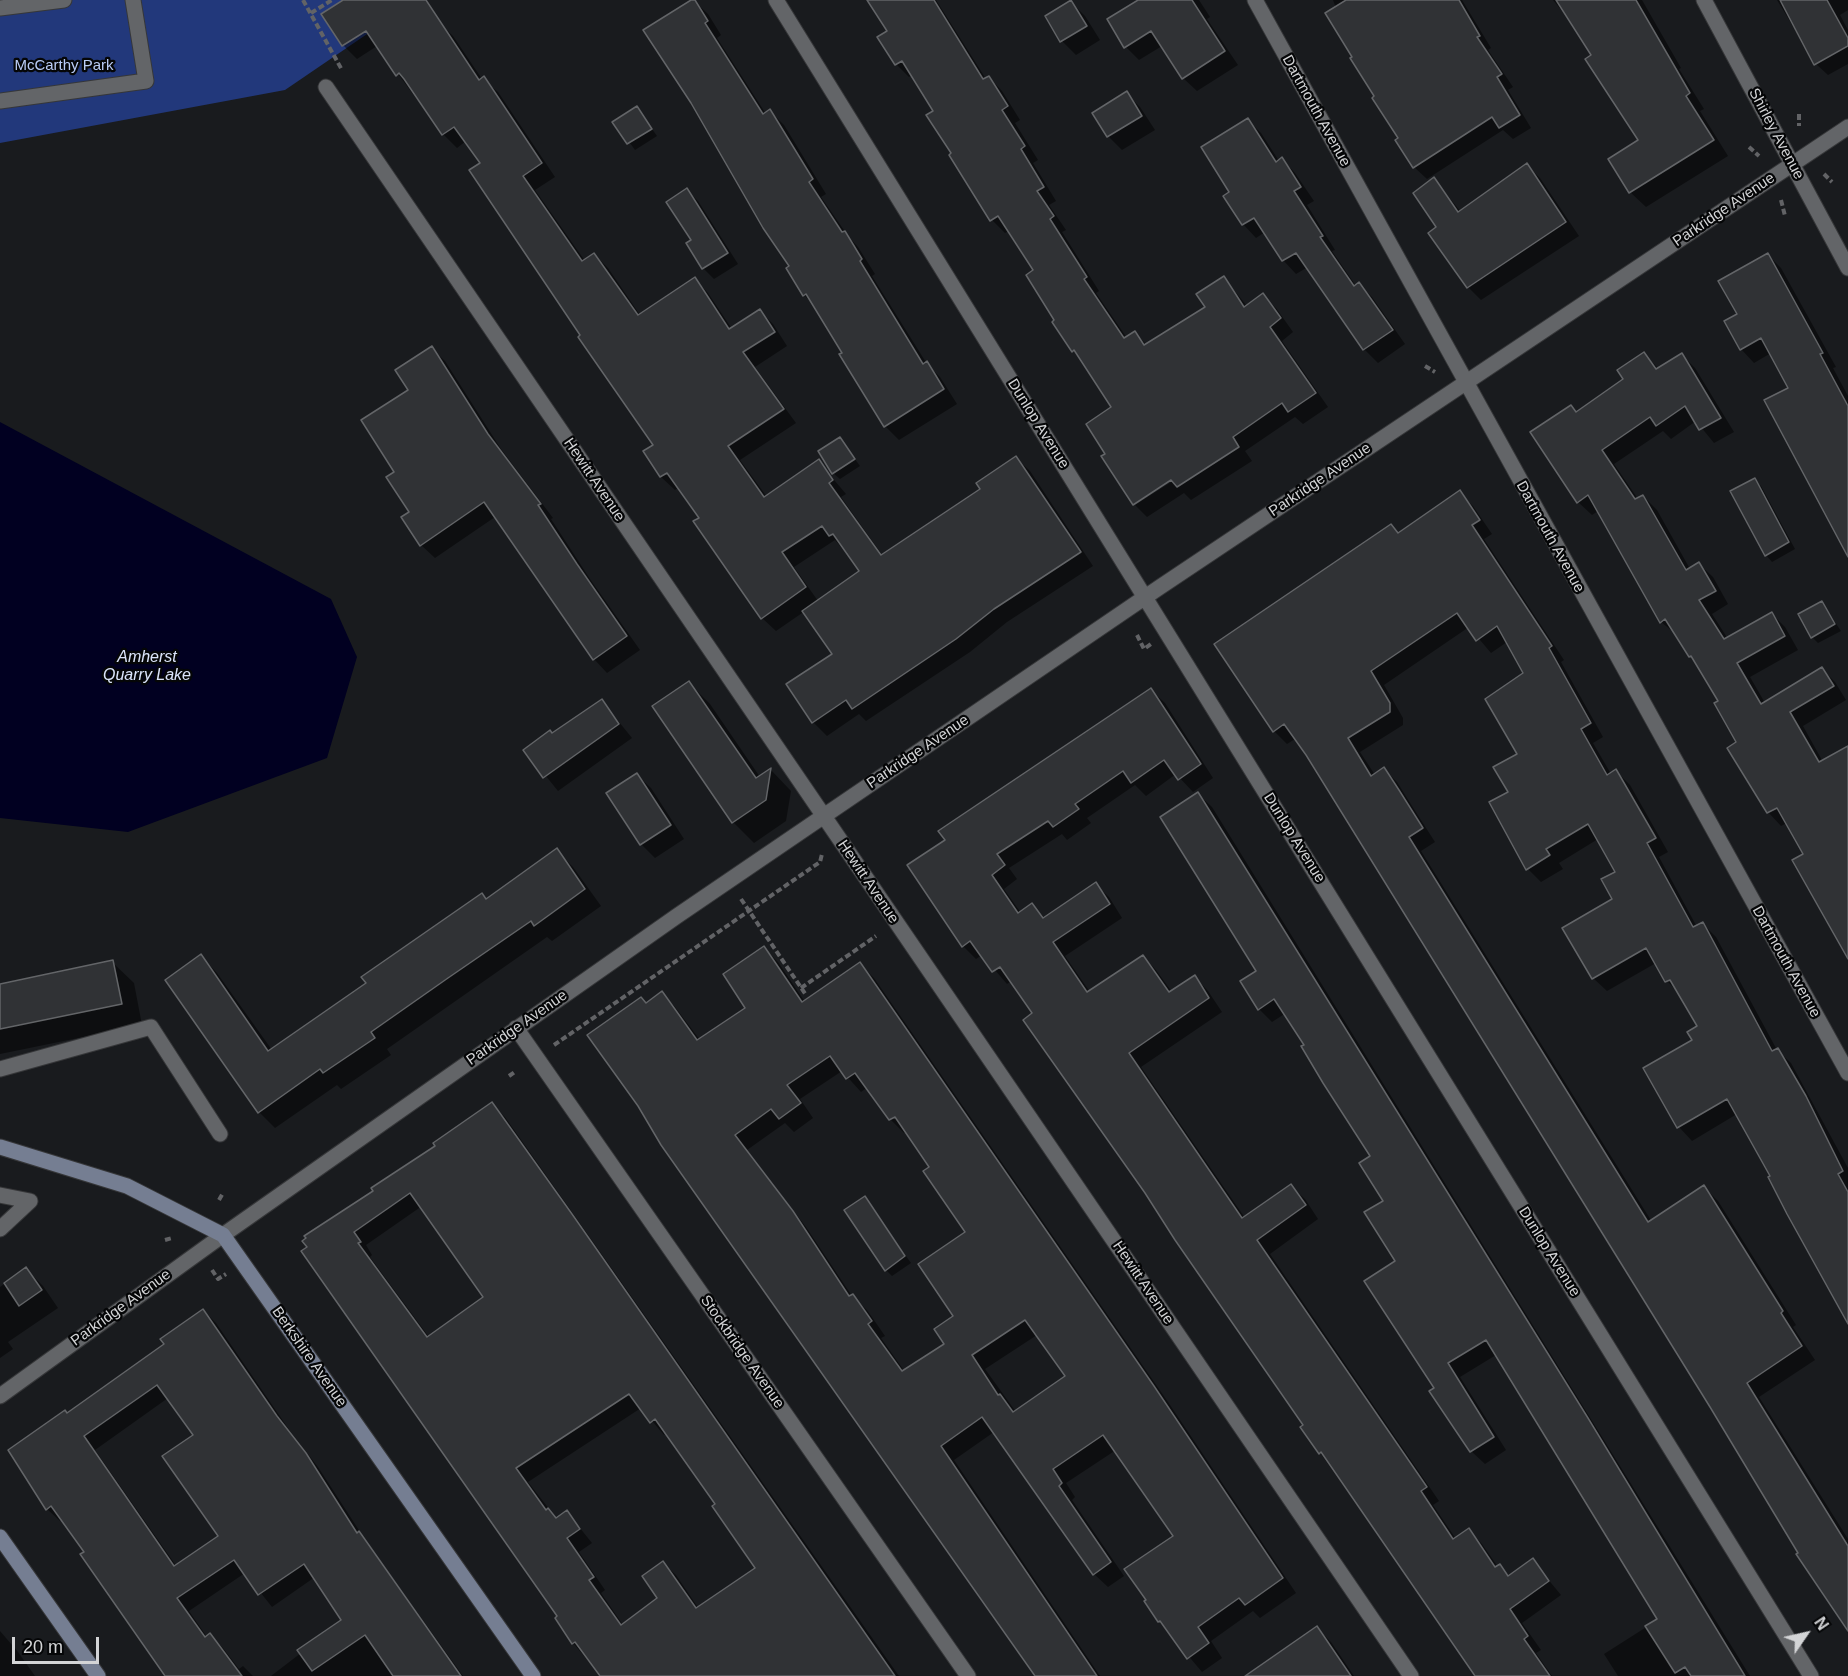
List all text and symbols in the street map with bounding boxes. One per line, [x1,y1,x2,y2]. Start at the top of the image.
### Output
street label: Dartmouth Avenue [1278,52,1354,170]
park label: McCarthy Park [14,57,114,75]
street label: Shirley Avenue [1744,85,1808,183]
street label: Parkridge Avenue [1670,169,1778,251]
street label: Dunlop Avenue [1003,376,1073,472]
street label: Hewitt Avenue [560,435,628,525]
street label: Parkridge Avenue [1266,439,1374,521]
street label: Dartmouth Avenue [1512,478,1588,596]
water label: Amherst Quarry Lake [103,648,191,686]
street label: Parkridge Avenue [864,711,972,793]
street label: Dunlop Avenue [1259,790,1329,886]
street label: Hewitt Avenue [834,837,902,927]
street label: Dartmouth Avenue [1748,903,1824,1021]
street label: Parkridge Avenue [463,987,571,1069]
street label: Dunlop Avenue [1514,1204,1584,1300]
street label: Hewitt Avenue [1109,1238,1177,1328]
street label: Parkridge Avenue [68,1266,174,1350]
street label: Stockbridge Avenue [696,1292,788,1412]
street label: Berkshire Avenue [268,1303,350,1411]
north arrow [1776,1604,1836,1664]
text: N [1811,1614,1832,1633]
scale bar [15,1625,102,1663]
text: 20 m [23,1637,63,1657]

